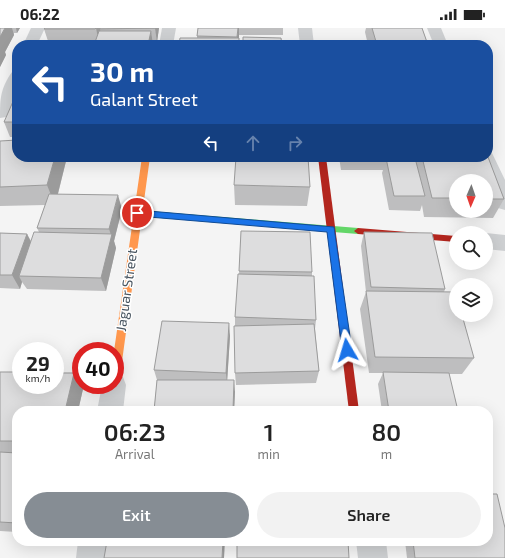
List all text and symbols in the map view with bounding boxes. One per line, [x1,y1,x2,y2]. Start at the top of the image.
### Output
text: 06:22 [20,5,60,23]
text: 30 m [90,54,154,88]
icon: left [24,56,76,108]
text: Galant Street [90,88,198,110]
icon: left [200,132,222,154]
icon: ahead [242,132,264,154]
icon: right [284,132,306,154]
north arrow [449,174,493,218]
map controls [449,174,493,322]
pin [120,196,154,230]
icon: arrive [126,202,148,224]
button: search [449,226,493,270]
street label: Jaguar Street [112,248,140,332]
button: layers [449,278,493,322]
position arrow [326,329,368,371]
speed limit sign: 40 [72,342,124,394]
text: 29 [26,351,50,375]
text: km/h [26,372,50,384]
text: 06:23 [104,417,166,446]
text: 1 [264,417,274,446]
text: 80 [372,417,401,446]
text: Arrival [115,446,155,462]
text: min [258,446,280,462]
text: m [381,446,392,462]
button: Exit [24,492,249,538]
button: Share [257,492,481,538]

